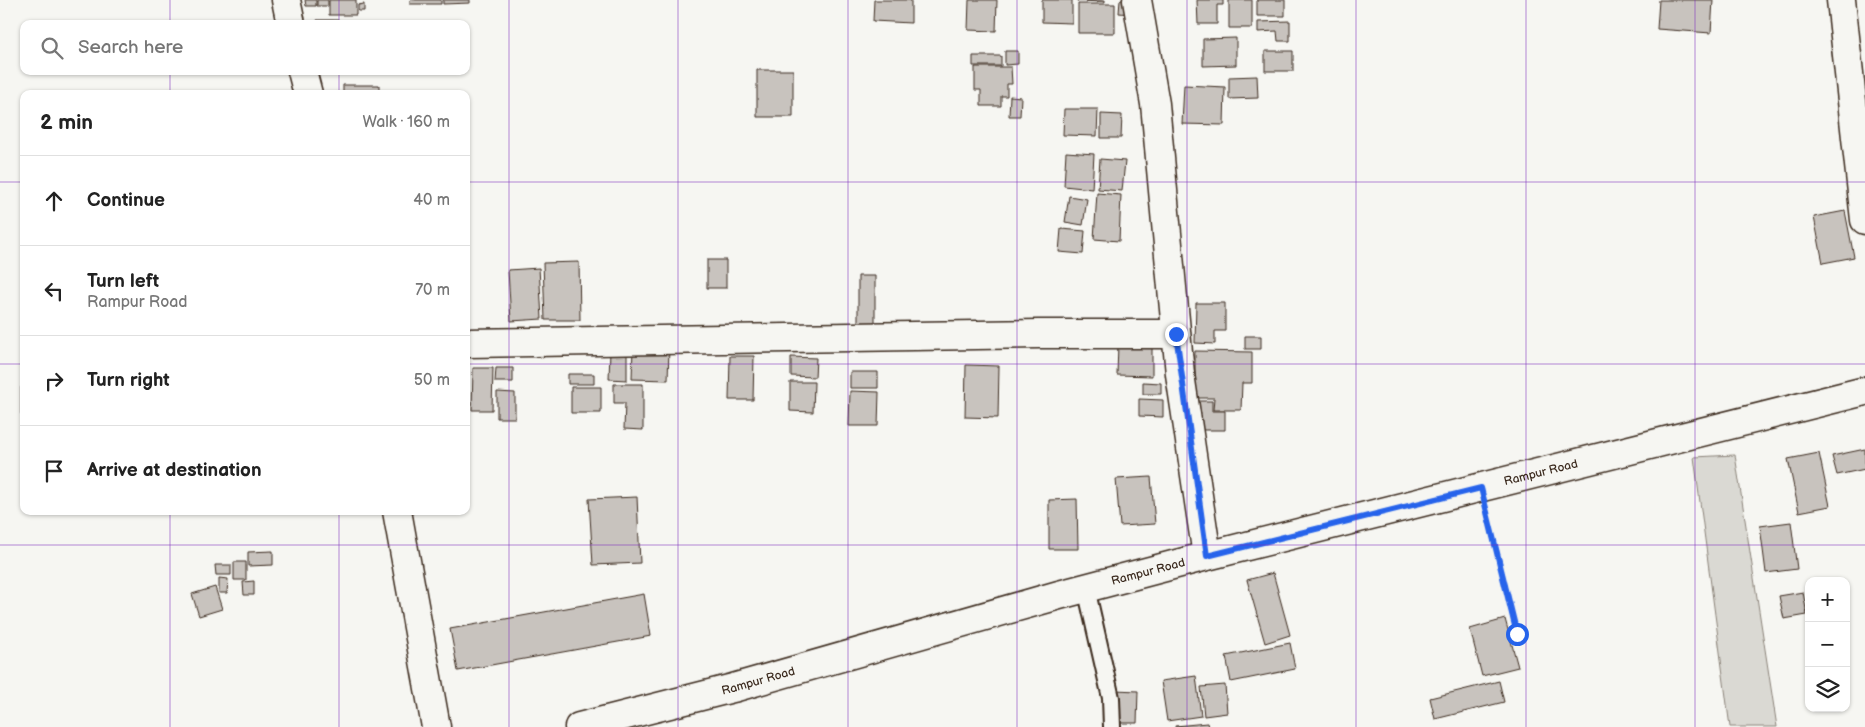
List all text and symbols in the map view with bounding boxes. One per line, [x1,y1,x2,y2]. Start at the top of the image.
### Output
search box [20,20,470,75]
icon: search [38,34,66,62]
text: Search here [78,36,183,59]
text: 2 min [40,110,93,135]
text: Walk · 160 m [362,113,450,132]
icon: ahead [40,187,68,215]
text: Continue [87,189,165,212]
text: 40 m [413,191,450,210]
text: Turn left [87,270,159,293]
icon: left [40,277,68,305]
text: 70 m [415,281,450,300]
text: Rampur Road [87,293,187,312]
route end [1165,323,1188,346]
icon: right [40,367,68,395]
text: Turn right [87,369,170,392]
text: 50 m [414,371,450,390]
street label: Rampur Road [1502,456,1579,489]
icon: arrive [40,457,68,485]
text: Arrive at destination [87,459,262,482]
street label: Rampur Road [1110,555,1187,589]
map controls [1805,577,1850,712]
button: + [1805,577,1850,622]
button: − [1805,622,1850,667]
route start [1506,623,1529,646]
street label: Rampur Road [720,664,797,699]
button: layers [1805,667,1850,712]

